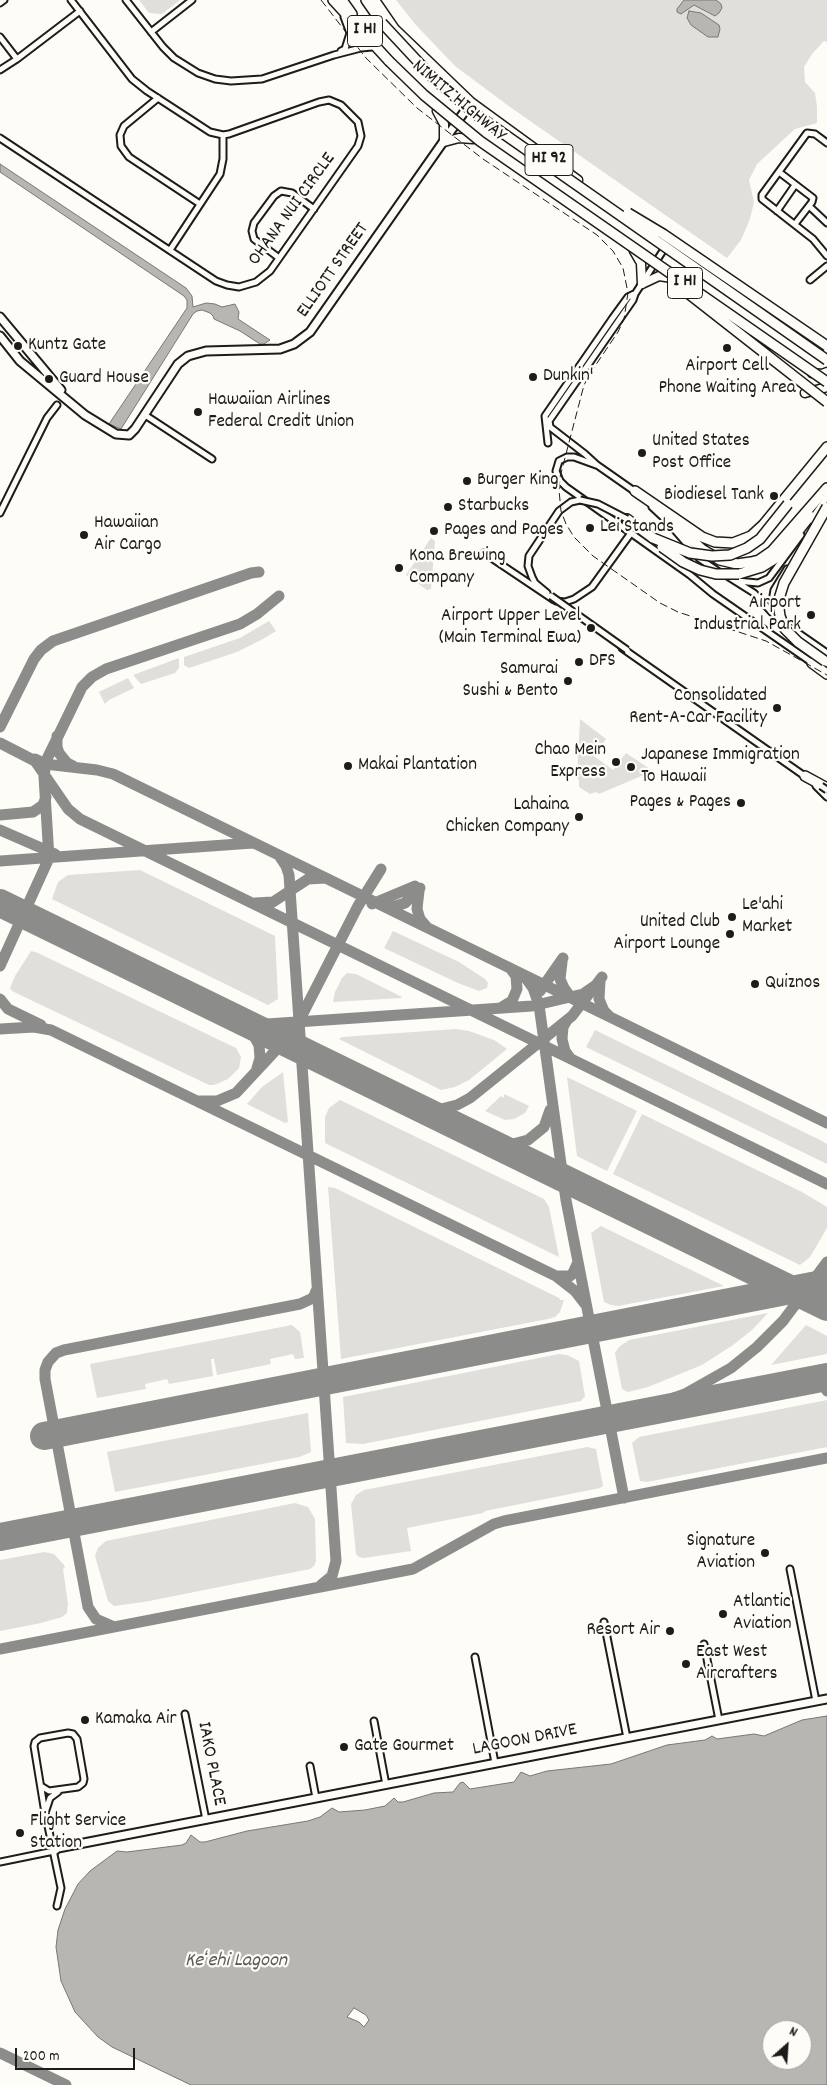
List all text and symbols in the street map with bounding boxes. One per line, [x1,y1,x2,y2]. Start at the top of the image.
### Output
road number: I H1 [348,16,382,46]
street label: NIMITZ HIGHWAY [406,56,510,148]
road number: HI 92 [525,144,573,176]
street label: OHANA NUI CIRCLE [244,149,342,271]
street label: ELLIOTT STREET [293,219,375,323]
road number: I H1 [668,268,702,298]
place label: Kuntz Gate [28,335,106,357]
marker: Kuntz Gate [12,340,24,352]
marker: Airport Cell Phone Waiting Area [721,342,733,354]
place label: Airport Cell Phone Waiting Area [658,356,796,400]
place label: Dunkin' [543,366,594,388]
place label: Guard House [59,368,149,390]
marker: Dunkin' [527,371,539,383]
marker: Guard House [43,373,55,385]
place label: Hawaiian Airlines Federal Credit Union [208,390,354,434]
marker: Hawaiian Airlines Federal Credit Union [192,406,204,418]
place label: United States Post Office [652,431,750,475]
marker: United States Post Office [636,447,648,459]
place label: Burger King [477,470,559,492]
marker: Burger King [461,475,473,487]
place label: Biodiesel Tank [664,485,764,507]
marker: Biodiesel Tank [768,490,780,502]
place label: Starbucks [458,496,529,518]
marker: Starbucks [442,501,454,513]
place label: Hawaiian Air Cargo [94,513,161,557]
place label: Lei Stands [600,517,674,539]
place label: Pages and Pages [444,520,564,542]
marker: Lei Stands [584,522,596,534]
marker: Pages and Pages [428,525,440,537]
marker: Hawaiian Air Cargo [78,529,90,541]
place label: Kona Brewing Company [409,546,506,590]
marker: Kona Brewing Company [393,562,405,574]
place label: Airport Industrial Park [694,593,801,637]
place label: Airport Upper Level (Main Terminal Ewa) [439,606,581,650]
marker: Airport Industrial Park [805,609,817,621]
marker: Airport Upper Level (Main Terminal Ewa) [585,622,597,634]
place label: DFS [589,651,616,673]
marker: DFS [573,656,585,668]
place label: Samurai Sushi & Bento [463,659,558,703]
marker: Samurai Sushi & Bento [562,675,574,687]
place label: Consolidated Rent-A-Car Facility [629,686,767,730]
marker: Consolidated Rent-A-Car Facility [771,702,783,714]
place label: Chao Mein Express [534,740,606,784]
place label: Japanese Immigration To Hawaii [641,745,800,789]
place label: Makai Plantation [358,755,477,777]
marker: Chao Mein Express [610,756,622,768]
marker: Makai Plantation [342,760,354,772]
marker: Japanese Immigration To Hawaii [625,761,637,773]
place label: Pages & Pages [630,792,731,814]
place label: Lahaina Chicken Company [445,795,569,839]
marker: Pages & Pages [735,797,747,809]
marker: Lahaina Chicken Company [573,811,585,823]
place label: Le'ahi Market [742,895,792,939]
marker: Le'ahi Market [726,911,738,923]
place label: United Club Airport Lounge [614,912,720,956]
marker: United Club Airport Lounge [724,928,736,940]
place label: Quiznos [765,973,820,995]
marker: Quiznos [749,978,761,990]
place label: Signature Aviation [687,1531,755,1575]
marker: Signature Aviation [759,1547,771,1559]
place label: Atlantic Aviation [733,1592,791,1636]
marker: Atlantic Aviation [717,1608,729,1620]
place label: Resort Air [587,1620,660,1642]
marker: Resort Air [664,1625,676,1637]
place label: East West Aircrafters [696,1642,778,1686]
marker: East West Aircrafters [680,1658,692,1670]
place label: Kamaka Air [95,1709,177,1731]
marker: Kamaka Air [79,1714,91,1726]
street label: IAKO PLACE [191,1720,229,1808]
street label: LAGOON DRIVE [471,1720,579,1762]
place label: Gate Gourmet [354,1736,454,1758]
marker: Gate Gourmet [338,1741,350,1753]
place label: Flight Service Station [30,1811,126,1855]
marker: Flight Service Station [14,1827,26,1839]
water label: Keʻehi Lagoon [185,1950,287,1974]
north arrow [762,2020,812,2070]
text: N [786,2022,801,2043]
scale bar [18,2038,138,2070]
text: 200 m [23,2046,60,2068]

